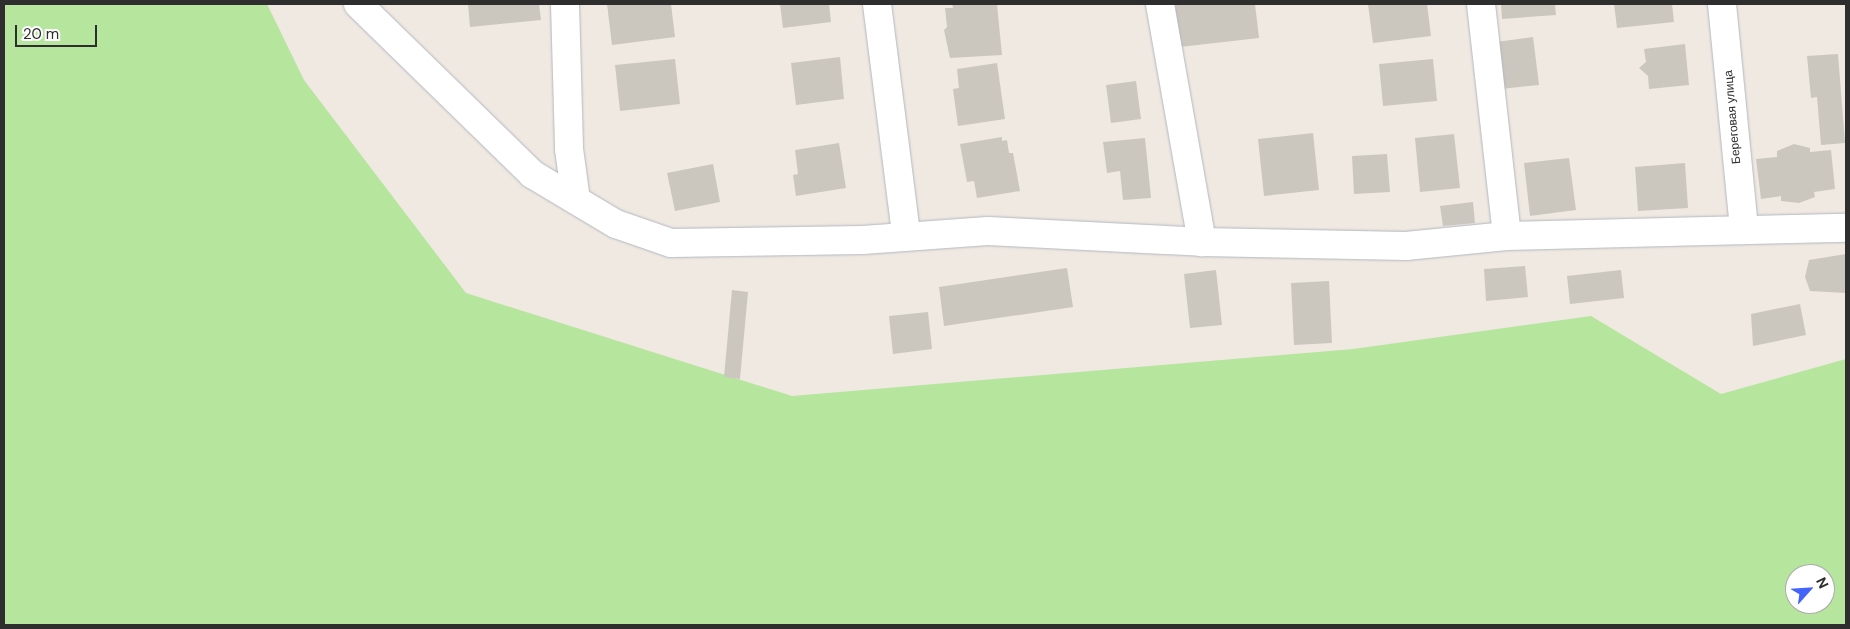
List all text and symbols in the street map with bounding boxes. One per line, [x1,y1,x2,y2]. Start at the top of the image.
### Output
scale bar [18,15,100,47]
text: 20 m [23,24,59,44]
street label: Береговая улица [1722,69,1744,165]
north arrow [1785,564,1835,614]
text: N [1812,574,1833,591]

